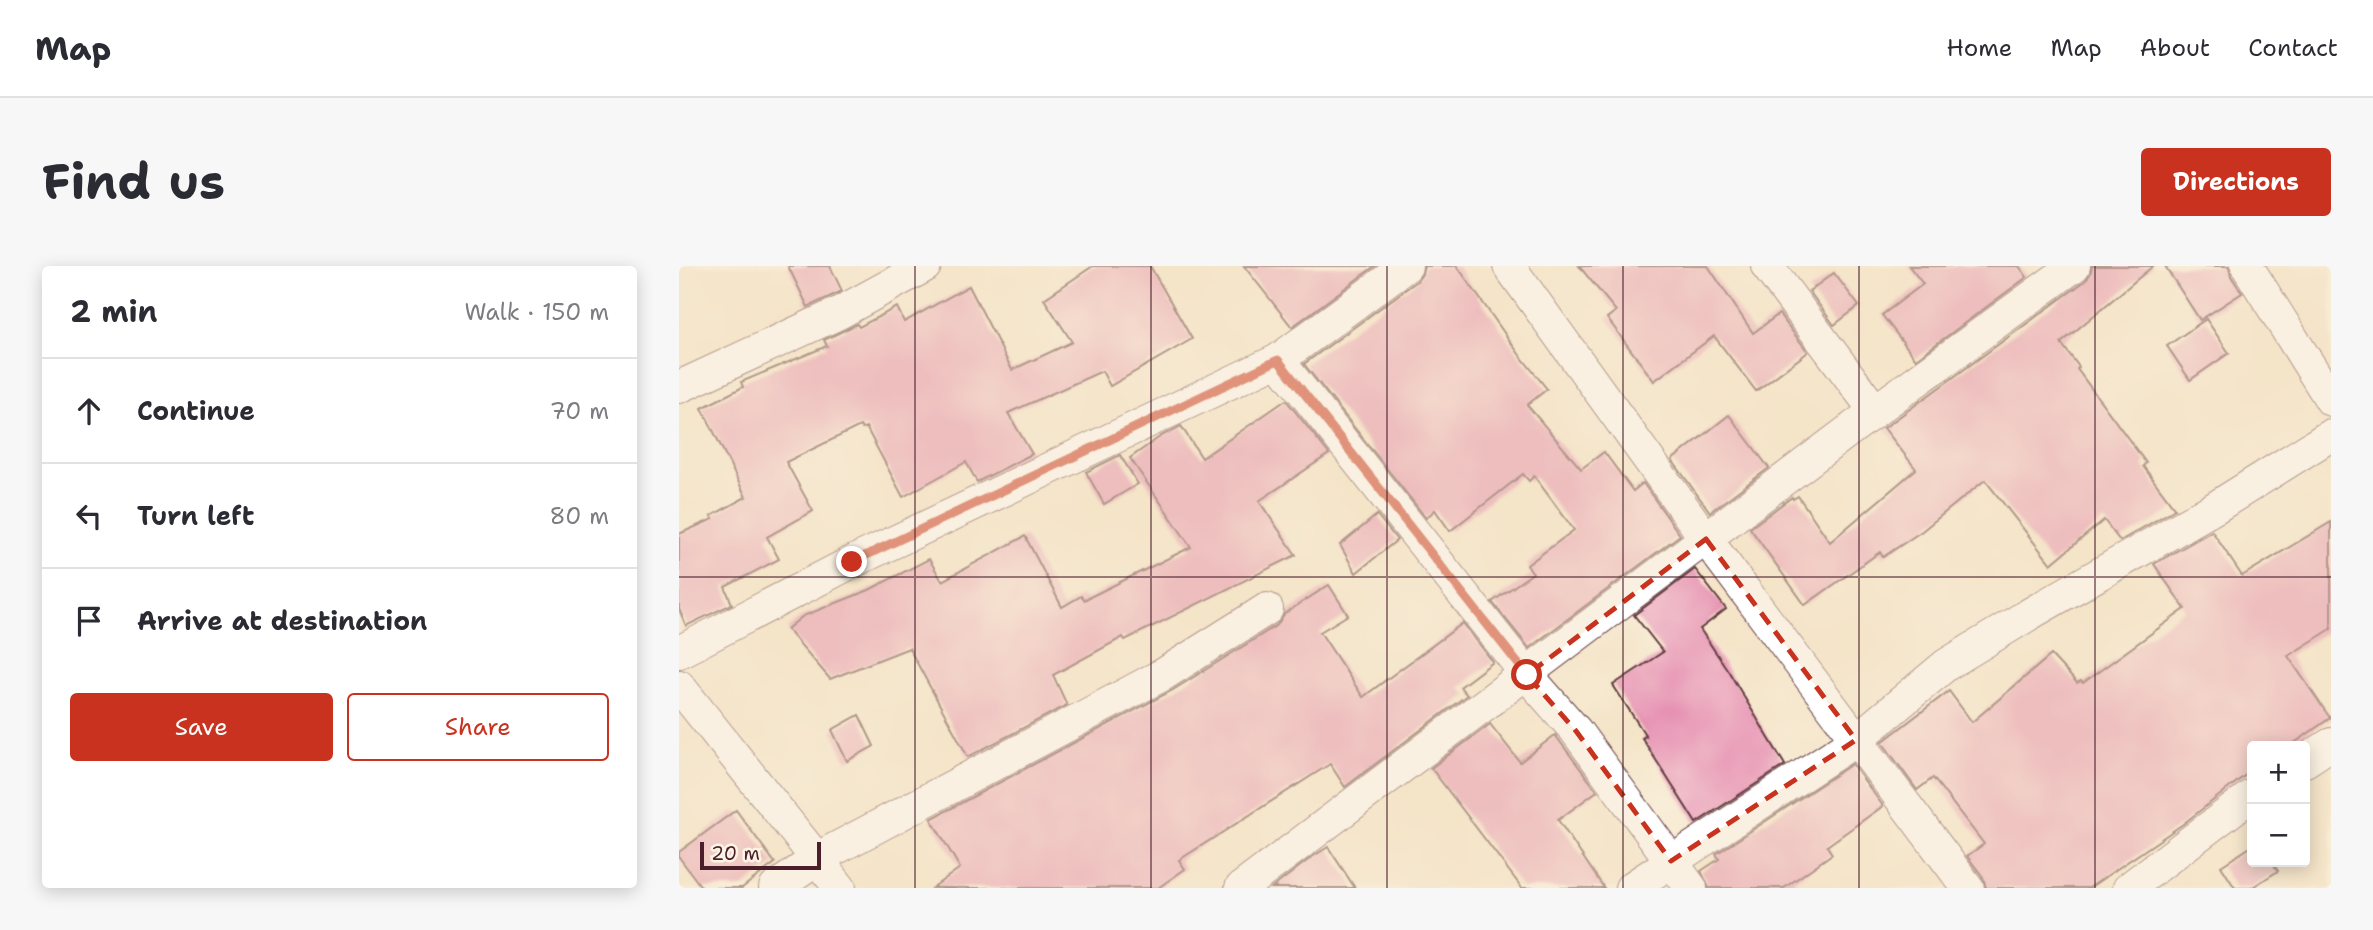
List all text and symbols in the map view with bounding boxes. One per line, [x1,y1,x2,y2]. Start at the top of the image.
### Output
text: Map [35,26,111,71]
text: Home [1946,32,2012,64]
text: Map [2050,32,2102,64]
text: About [2140,32,2210,64]
text: Contact [2248,32,2338,64]
button: Directions [2141,148,2331,216]
text: Find us [42,149,225,215]
text: 2 min [70,291,157,332]
text: Walk · 150 m [464,297,609,327]
icon: ahead [70,392,108,430]
text: Continue [137,393,255,428]
text: 70 m [550,396,609,426]
icon: left [70,497,108,535]
text: Turn left [137,498,254,533]
text: 80 m [550,501,609,531]
route end [836,546,867,577]
icon: arrive [70,602,108,640]
text: Arrive at destination [137,603,427,638]
route start [1511,659,1542,690]
button: Save [70,693,333,761]
button: Share [347,693,609,761]
map controls [2247,741,2310,867]
button: + [2247,741,2310,804]
button: − [2247,804,2310,867]
scale bar [700,839,821,871]
text: 20 m [711,841,760,866]

